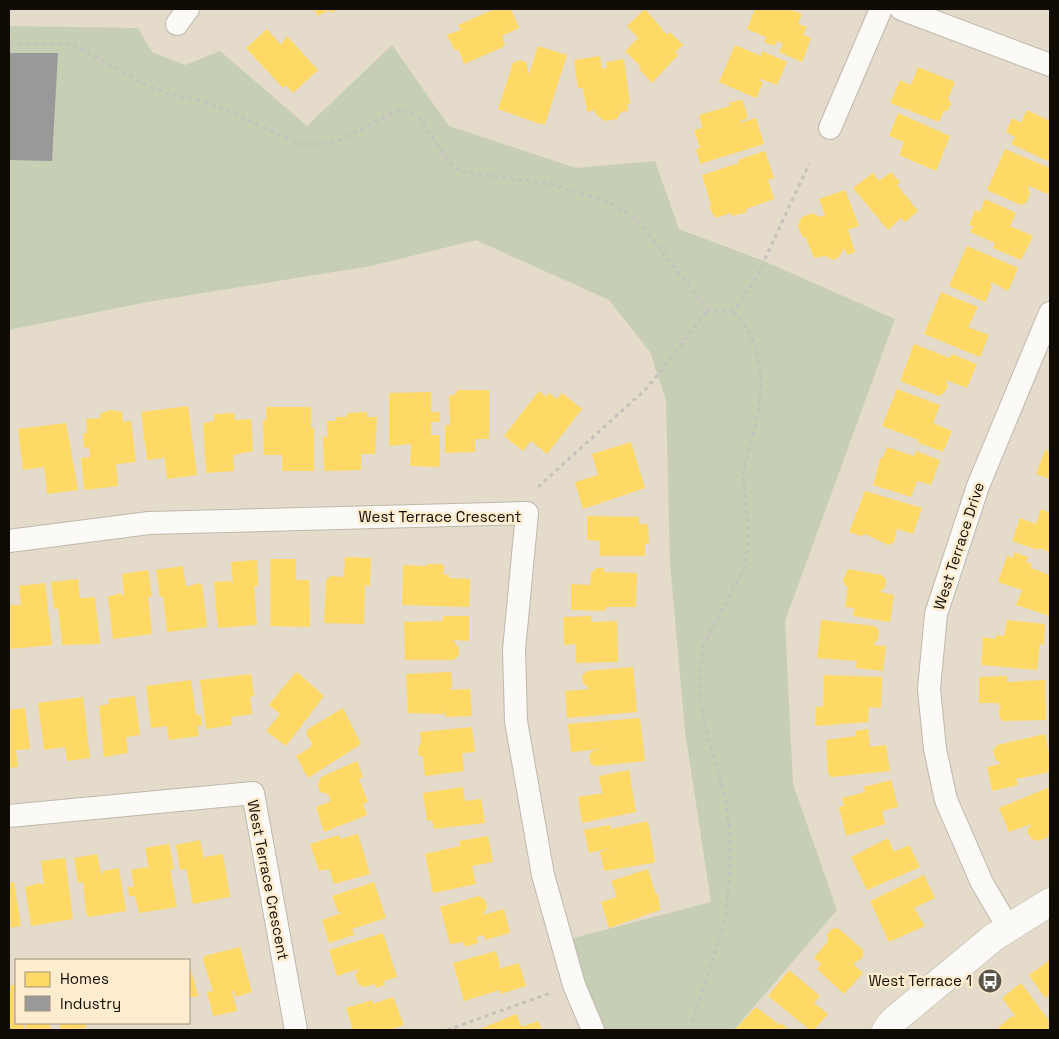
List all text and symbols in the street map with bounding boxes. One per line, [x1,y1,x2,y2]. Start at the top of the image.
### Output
street label: West Terrace Drive [929,479,988,612]
street label: West Terrace Crescent [359,507,521,526]
street label: West Terrace Crescent [244,798,293,962]
legend [15,959,190,1024]
bus stop icon: West Terrace 1 [977,968,1003,994]
text: Homes [60,969,109,988]
place label: West Terrace 1 [868,971,972,990]
text: Industry [60,994,121,1013]

